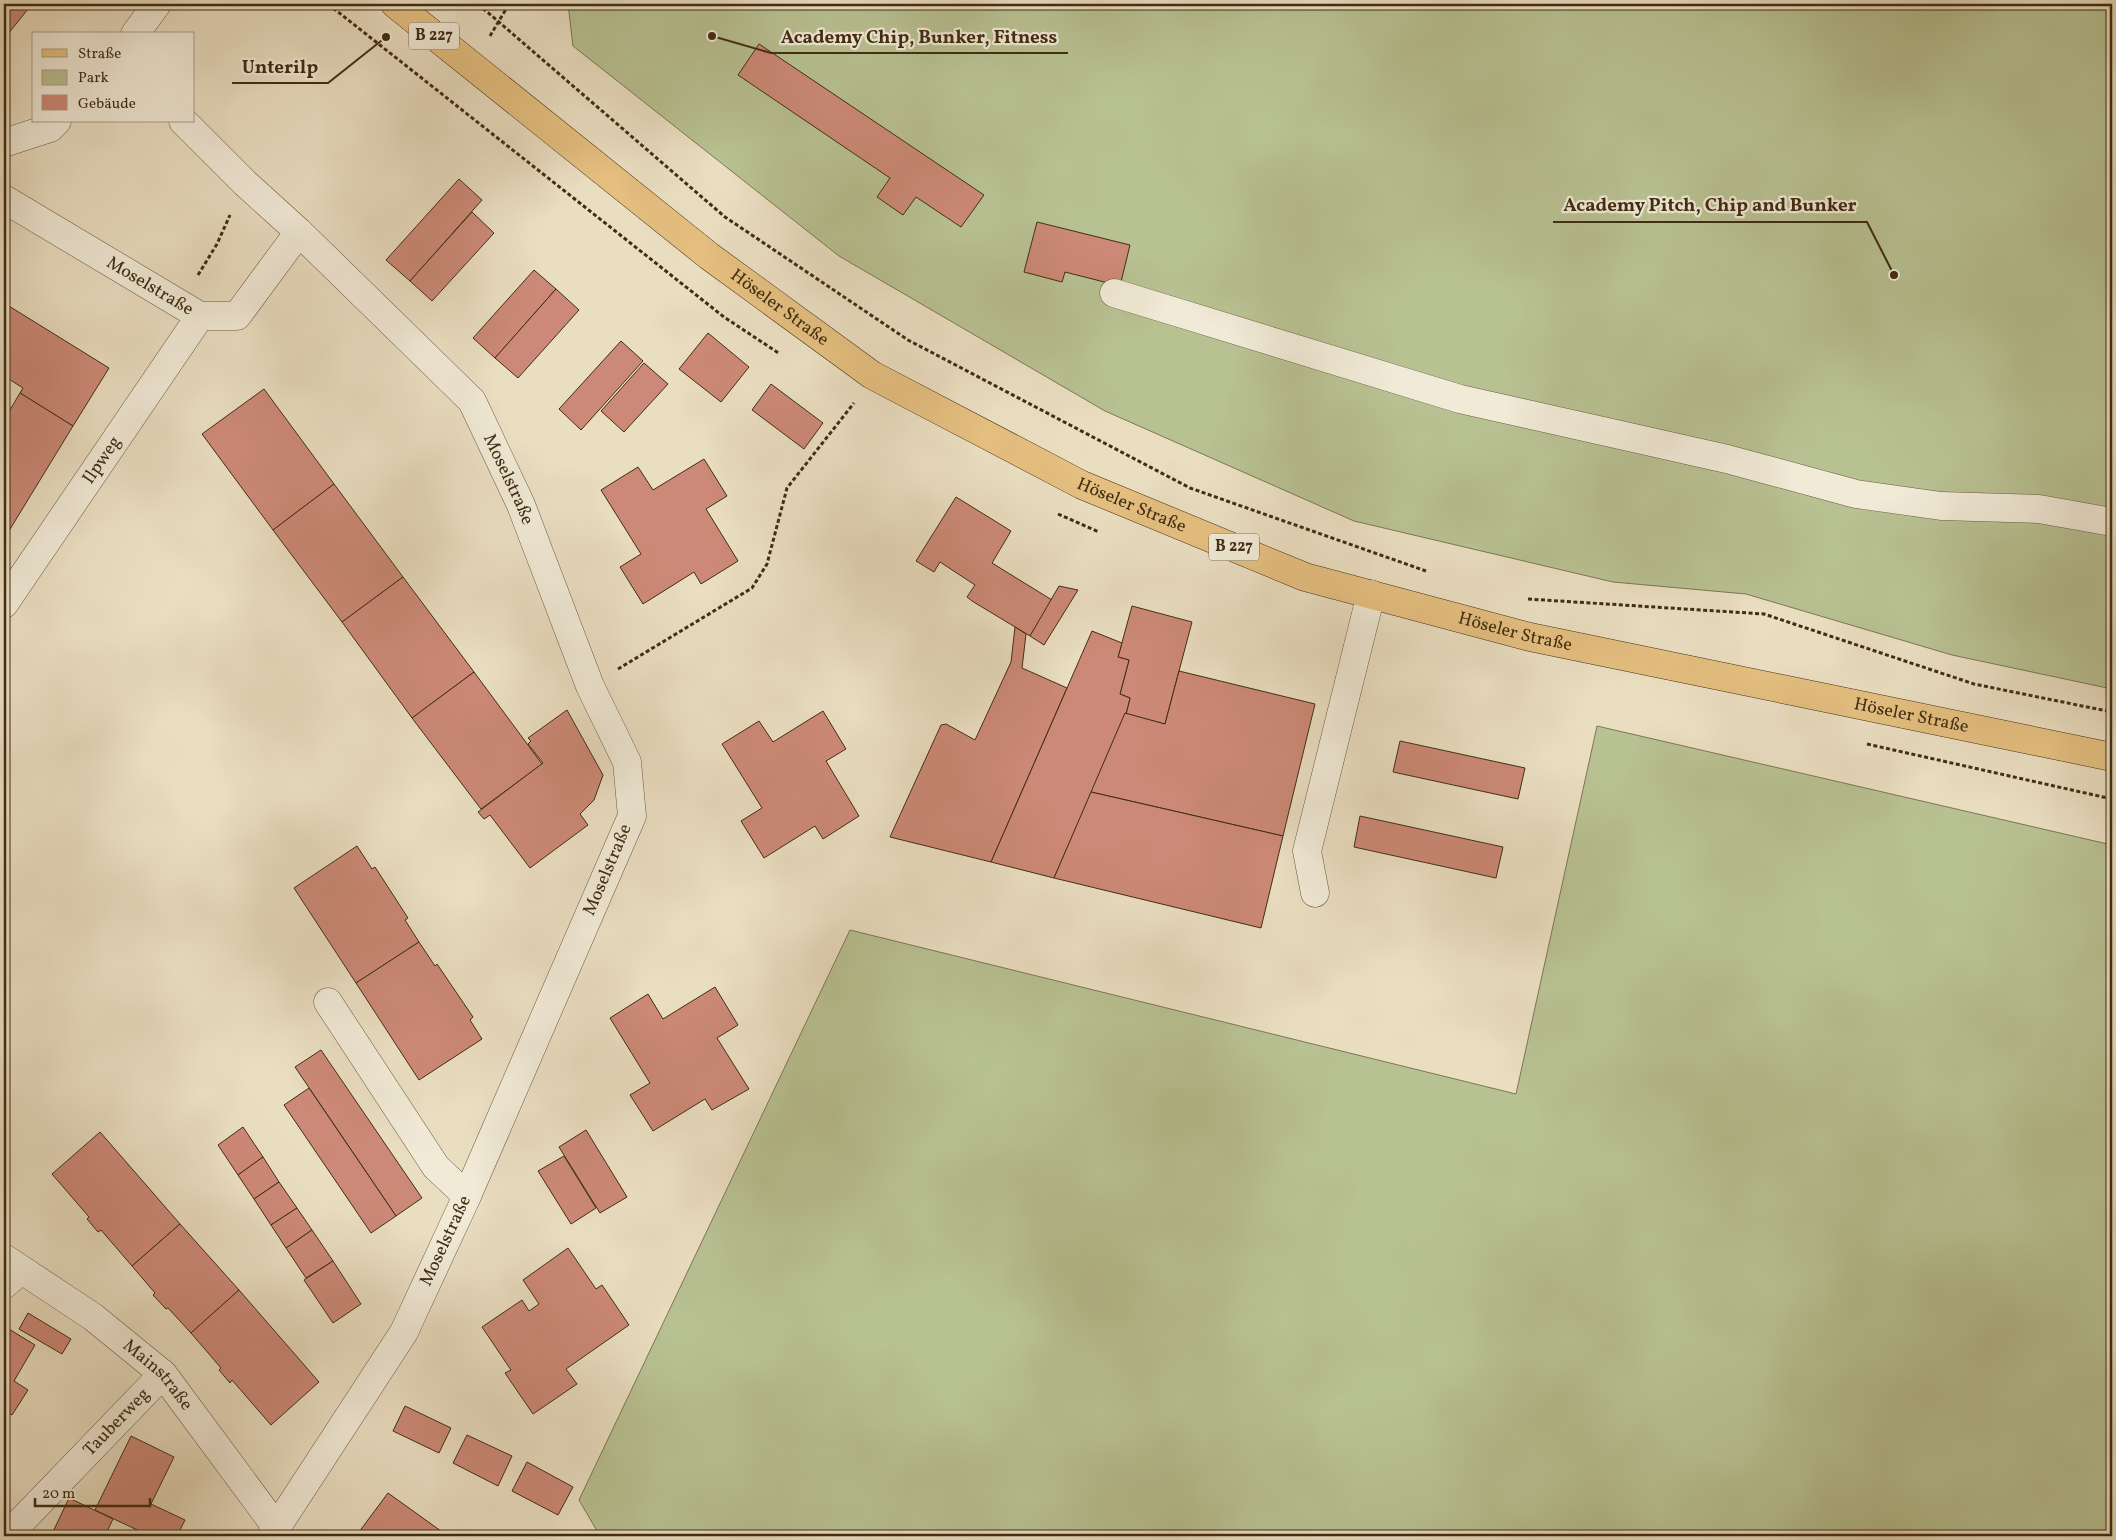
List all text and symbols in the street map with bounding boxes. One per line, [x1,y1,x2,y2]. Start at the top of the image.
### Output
callout: Academy Chip, Bunker, Fitness [771,19,1068,53]
road number: B 227 [409,22,459,50]
text: Academy Chip, Bunker, Fitness [781,25,1058,51]
legend [32,32,195,122]
text: Straße [78,44,121,65]
callout: Unterilp [232,49,328,83]
text: Unterilp [242,55,318,81]
text: Park [78,68,109,89]
text: Gebäude [78,94,136,115]
callout: Academy Pitch, Chip and Bunker [1553,188,1867,222]
text: Academy Pitch, Chip and Bunker [1563,193,1857,219]
street label: Moselstraße [102,250,198,322]
street label: Höseler Straße [725,263,834,352]
street label: Moselstraße [477,430,540,528]
street label: Ilpweg [77,431,127,489]
street label: Höseler Straße [1073,472,1190,539]
road number: B 227 [1209,534,1259,560]
street label: Höseler Straße [1455,606,1574,658]
street label: Höseler Straße [1852,692,1971,740]
street label: Moselstraße [577,820,639,920]
street label: Moselstraße [414,1192,478,1290]
street label: Mainstraße [117,1333,199,1416]
street label: Tauberweg [78,1383,155,1462]
scale bar [35,1475,150,1507]
text: 20 m [42,1484,75,1505]

